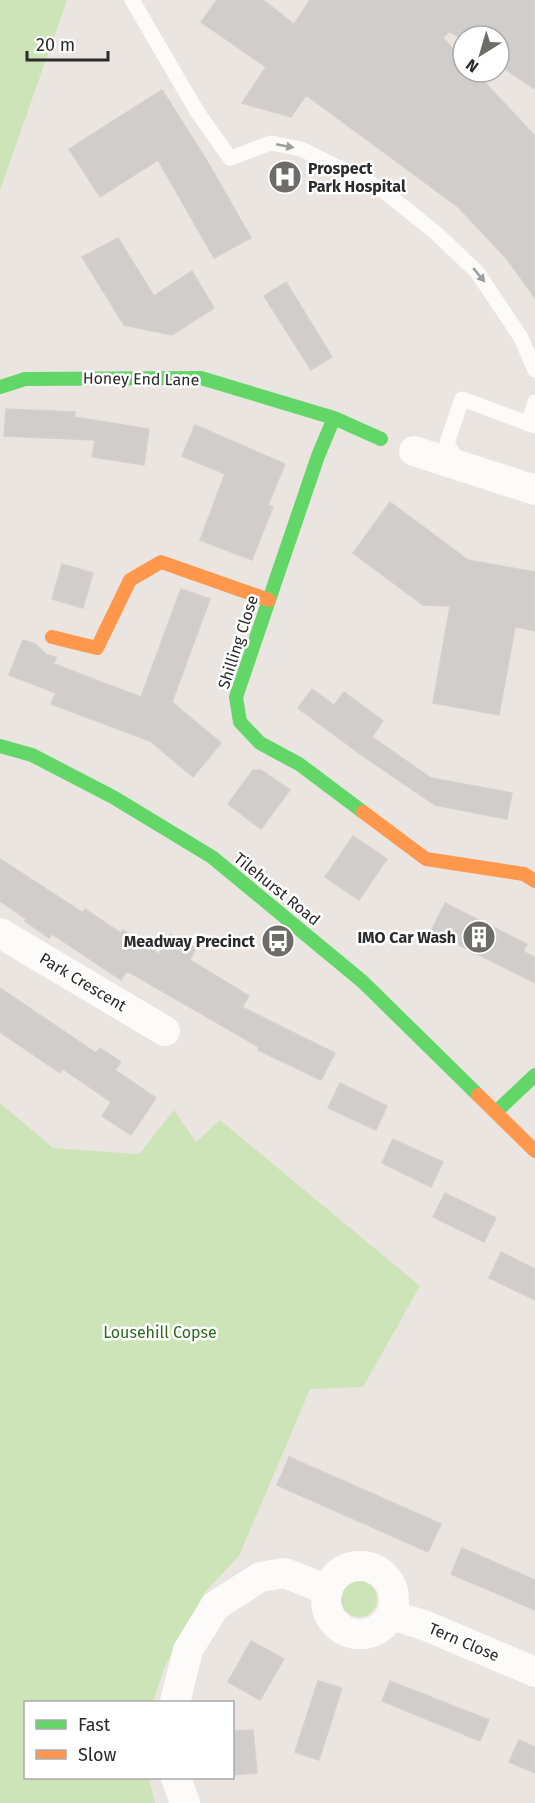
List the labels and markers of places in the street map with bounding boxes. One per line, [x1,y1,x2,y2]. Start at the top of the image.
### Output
hospital icon: Prospect Park Hospital [267,159,303,195]
place label: Prospect Park Hospital [308,159,406,196]
building icon: IMO Car Wash [461,919,497,955]
bus stop icon: Meadway Precinct [260,923,296,959]
place label: IMO Car Wash [357,928,456,947]
place label: Meadway Precinct [124,932,256,951]

